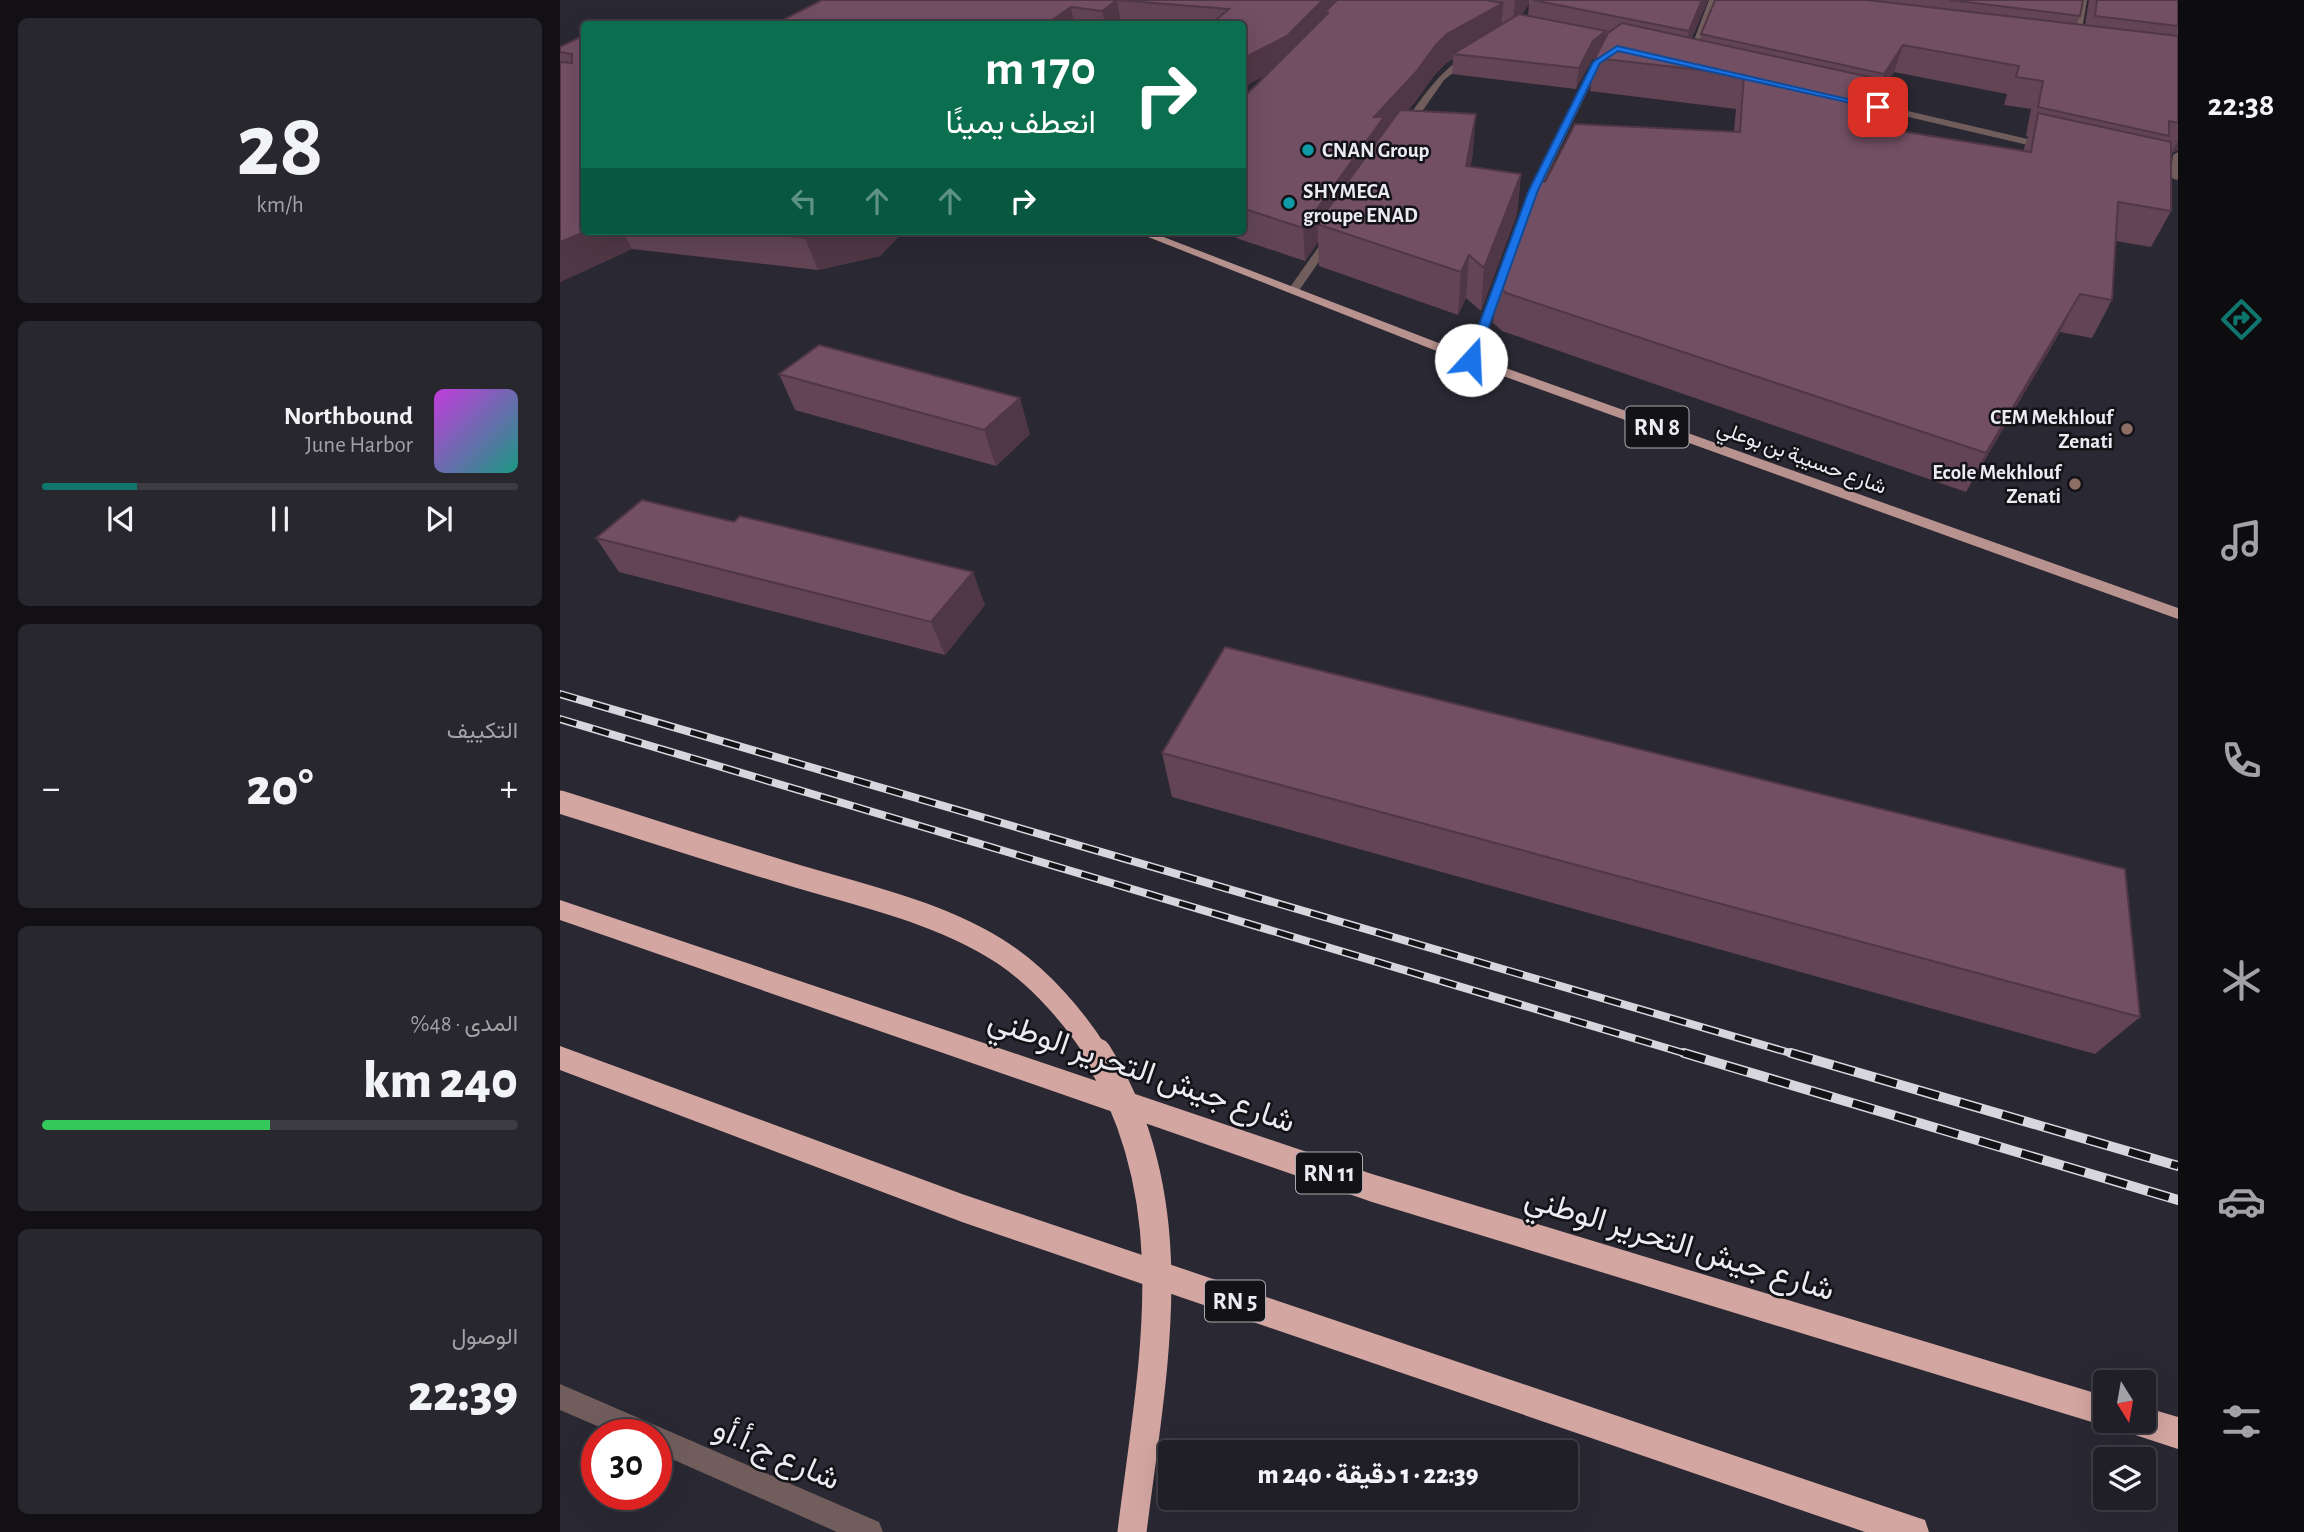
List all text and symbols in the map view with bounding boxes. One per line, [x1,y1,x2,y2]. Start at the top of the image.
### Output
text: 170 m [985,45,1096,94]
icon: right [1120,49,1211,140]
pin [1848,77,1908,137]
icon: arrive [1859,88,1897,126]
text: 22:38 [2207,89,2275,121]
text: 28 [236,101,324,192]
text: انعطف يمينًا [945,107,1096,139]
place label: CNAN Group [1322,140,1430,161]
marker: CNAN Group [1300,142,1316,158]
place label: SHYMECA groupe ENAD [1303,181,1418,226]
icon: left [785,182,823,220]
icon: ahead [858,182,896,220]
icon: ahead [931,182,969,220]
icon: right [1004,182,1042,220]
text: km/h [256,194,304,217]
marker: SHYMECA groupe ENAD [1281,195,1297,211]
icon: directions [2217,295,2266,344]
position arrow [1434,323,1508,397]
text: Northbound [284,403,413,429]
road number: RN 8 [1626,406,1688,448]
place label: CEM Mekhlouf Zenati [1990,407,2115,452]
street label: شارع حسيبة بن بوعلي [1712,417,1889,503]
marker: CEM Mekhlouf Zenati [2119,421,2135,437]
text: June Harbor [305,434,413,457]
place label: Ecole Mekhlouf Zenati [1932,462,2063,507]
marker: Ecole Mekhlouf Zenati [2067,476,2083,492]
icon: previous [102,500,140,538]
icon: pause [261,500,299,538]
icon: next [420,500,458,538]
icon: music [2217,516,2266,565]
text: التكييف [447,720,518,743]
icon: phone [2217,736,2266,785]
text: 20° [246,762,314,814]
text: − [42,770,60,808]
text: + [500,770,518,808]
icon: climate [2217,956,2266,1005]
street label: شارع جيش التحرير الوطني [981,1003,1299,1147]
text: المدى · 48% [411,1013,518,1036]
text: 240 km [363,1055,518,1107]
road number: RN 11 [1296,1153,1362,1194]
icon: car [2217,1177,2266,1226]
street label: شارع جيش التحرير الوطني [1519,1182,1838,1315]
road number: RN 5 [1205,1280,1265,1322]
text: الوصول [452,1326,518,1349]
text: 22:39 [408,1368,518,1420]
north arrow [2093,1370,2156,1433]
map controls [2093,1370,2156,1510]
icon: filters [2217,1397,2266,1446]
street label: شارع ج.أ.أو [706,1410,845,1501]
speed limit sign: 30 [581,1419,672,1510]
button: layers [2093,1447,2156,1510]
text: 22:39 · 1 دقيقة · 240 m [1258,1462,1479,1488]

